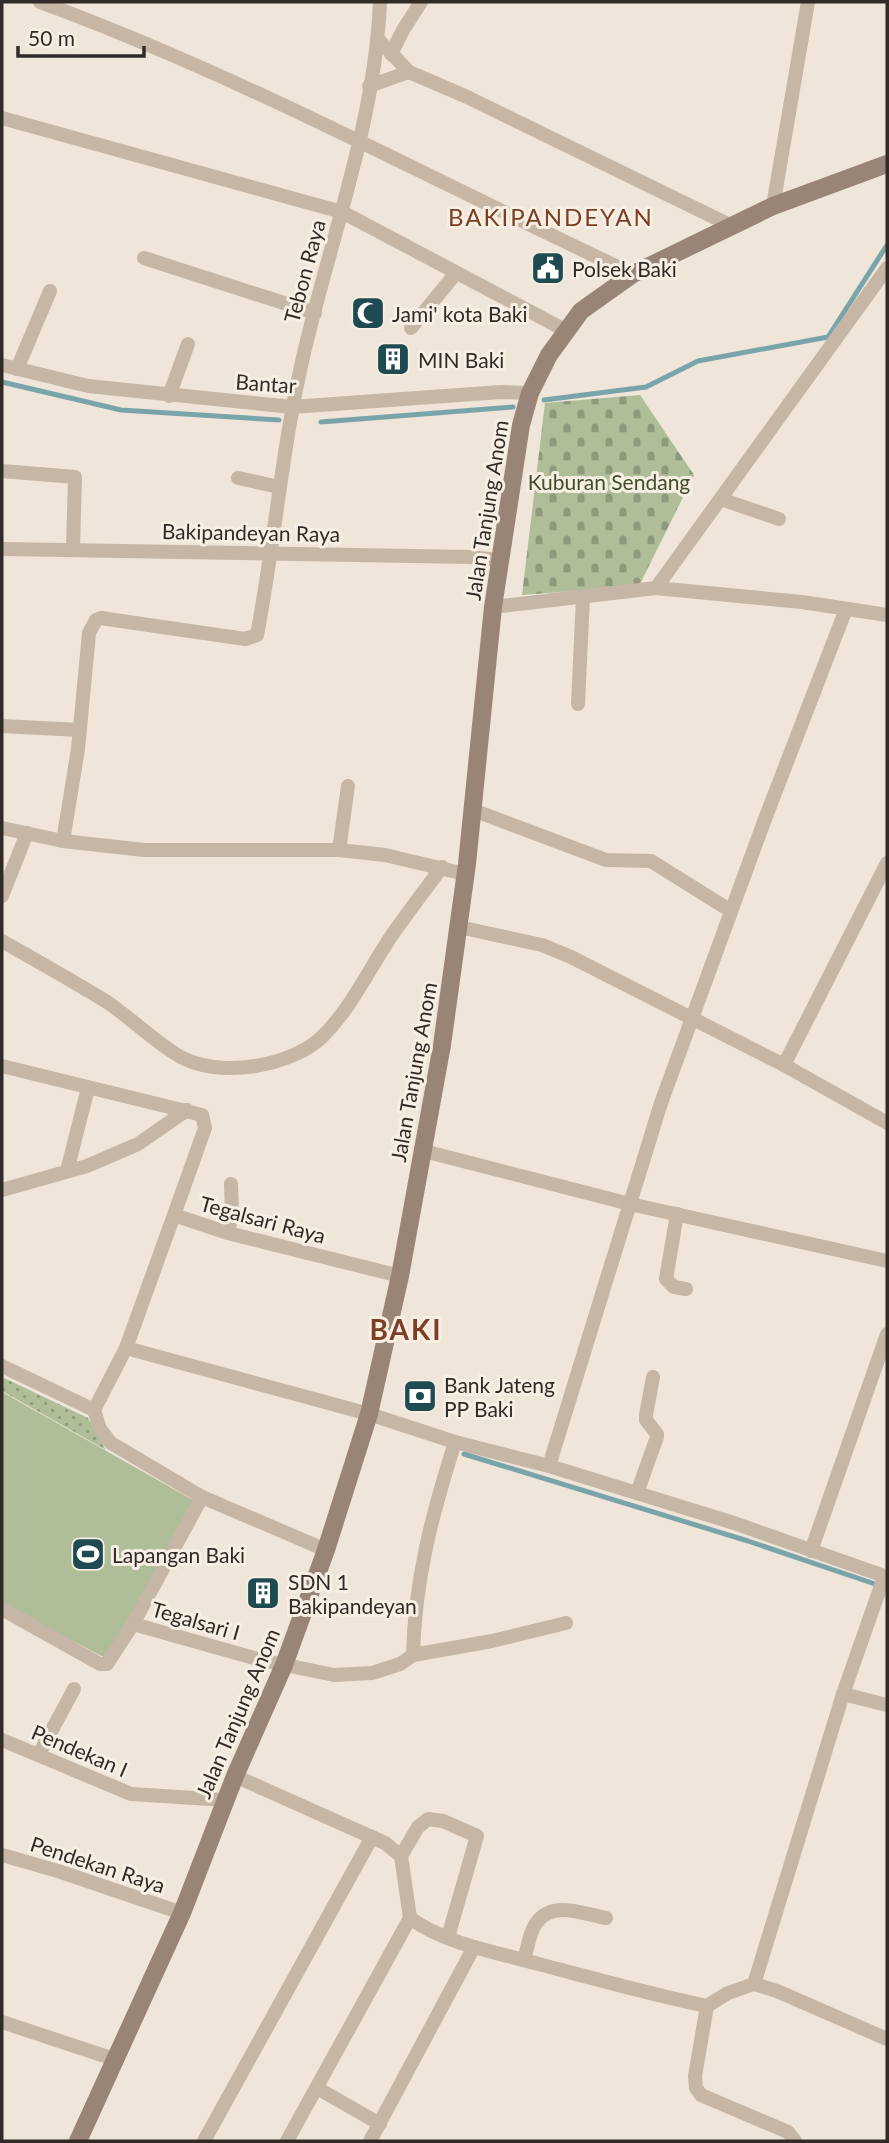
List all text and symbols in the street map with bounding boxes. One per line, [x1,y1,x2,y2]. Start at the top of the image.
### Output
scale bar [18,14,144,58]
text: 50 m [28,25,75,50]
district label: BAKIPANDEYAN [448,202,654,231]
street label: Tebon Raya [278,217,330,325]
public building icon: Polsek Baki [529,249,567,287]
place label: Polsek Baki [572,256,677,281]
mosque icon: Jami' kota Baki [349,294,387,332]
place label: Jami' kota Baki [392,301,528,326]
building icon: MIN Baki [374,340,412,378]
place label: MIN Baki [418,347,504,372]
street label: Bantar [235,368,298,398]
street label: Jalan Tanjung Anom [459,418,513,602]
park label: Kuburan Sendang [528,469,690,494]
street label: Bakipandeyan Raya [162,518,340,546]
street label: Jalan Tanjung Anom [385,980,441,1164]
street label: Tegalsari Raya [197,1190,329,1248]
district label: BAKI [369,1312,443,1346]
place label: Bank Jateng PP Baki [444,1372,555,1421]
bank icon: Bank Jateng PP Baki [401,1377,439,1415]
sports icon: Lapangan Baki [69,1535,107,1573]
place label: Lapangan Baki [112,1542,245,1567]
place label: SDN 1 Bakipandeyan [288,1569,417,1618]
building icon: SDN 1 Bakipandeyan [244,1574,282,1612]
street label: Tegalsari I [149,1595,243,1645]
street label: Jalan Tanjung Anom [190,1624,284,1802]
street label: Pendekan I [28,1719,132,1781]
street label: Pendekan Raya [27,1830,169,1898]

